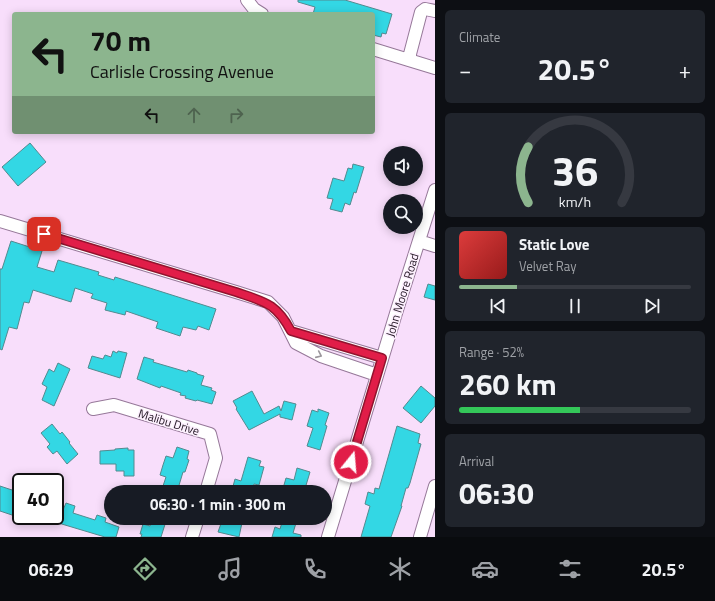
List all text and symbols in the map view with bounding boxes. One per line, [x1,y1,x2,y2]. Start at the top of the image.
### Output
text: 70 m [90,19,151,62]
text: Climate [459,27,500,47]
icon: left [24,28,76,80]
text: 20.5° [538,46,612,92]
text: − [459,53,471,87]
text: + [679,53,691,87]
text: Carlisle Crossing Avenue [90,58,274,85]
icon: left [141,104,163,126]
icon: ahead [183,104,205,126]
icon: right [225,104,247,126]
text: 36 [552,139,598,202]
map controls [383,146,423,234]
button: sound [383,146,423,186]
text: km/h [559,191,591,213]
button: search [383,194,423,234]
pin [27,217,61,251]
icon: arrive [33,223,55,245]
text: Static Love [519,233,590,256]
street label: John Moore Road [380,251,424,339]
text: Velvet Ray [519,256,577,276]
icon: previous [487,295,509,317]
icon: pause [564,295,586,317]
icon: next [641,295,663,317]
text: Range · 52% [459,342,524,362]
one-way arrow [315,350,323,358]
text: 260 km [459,361,557,407]
street label: Malibu Drive [136,404,202,440]
position arrow [330,441,372,483]
text: Arrival [459,451,494,471]
text: 06:30 [459,470,534,516]
speed limit sign: 40 [12,473,64,525]
text: 06:30 · 1 min · 300 m [150,493,286,516]
icon: directions [131,555,159,583]
icon: music [216,555,244,583]
icon: phone [301,555,329,583]
icon: climate [386,555,414,583]
icon: car [471,555,499,583]
icon: filters [556,555,584,583]
text: 06:29 [29,556,74,583]
text: 20.5° [641,556,686,583]

